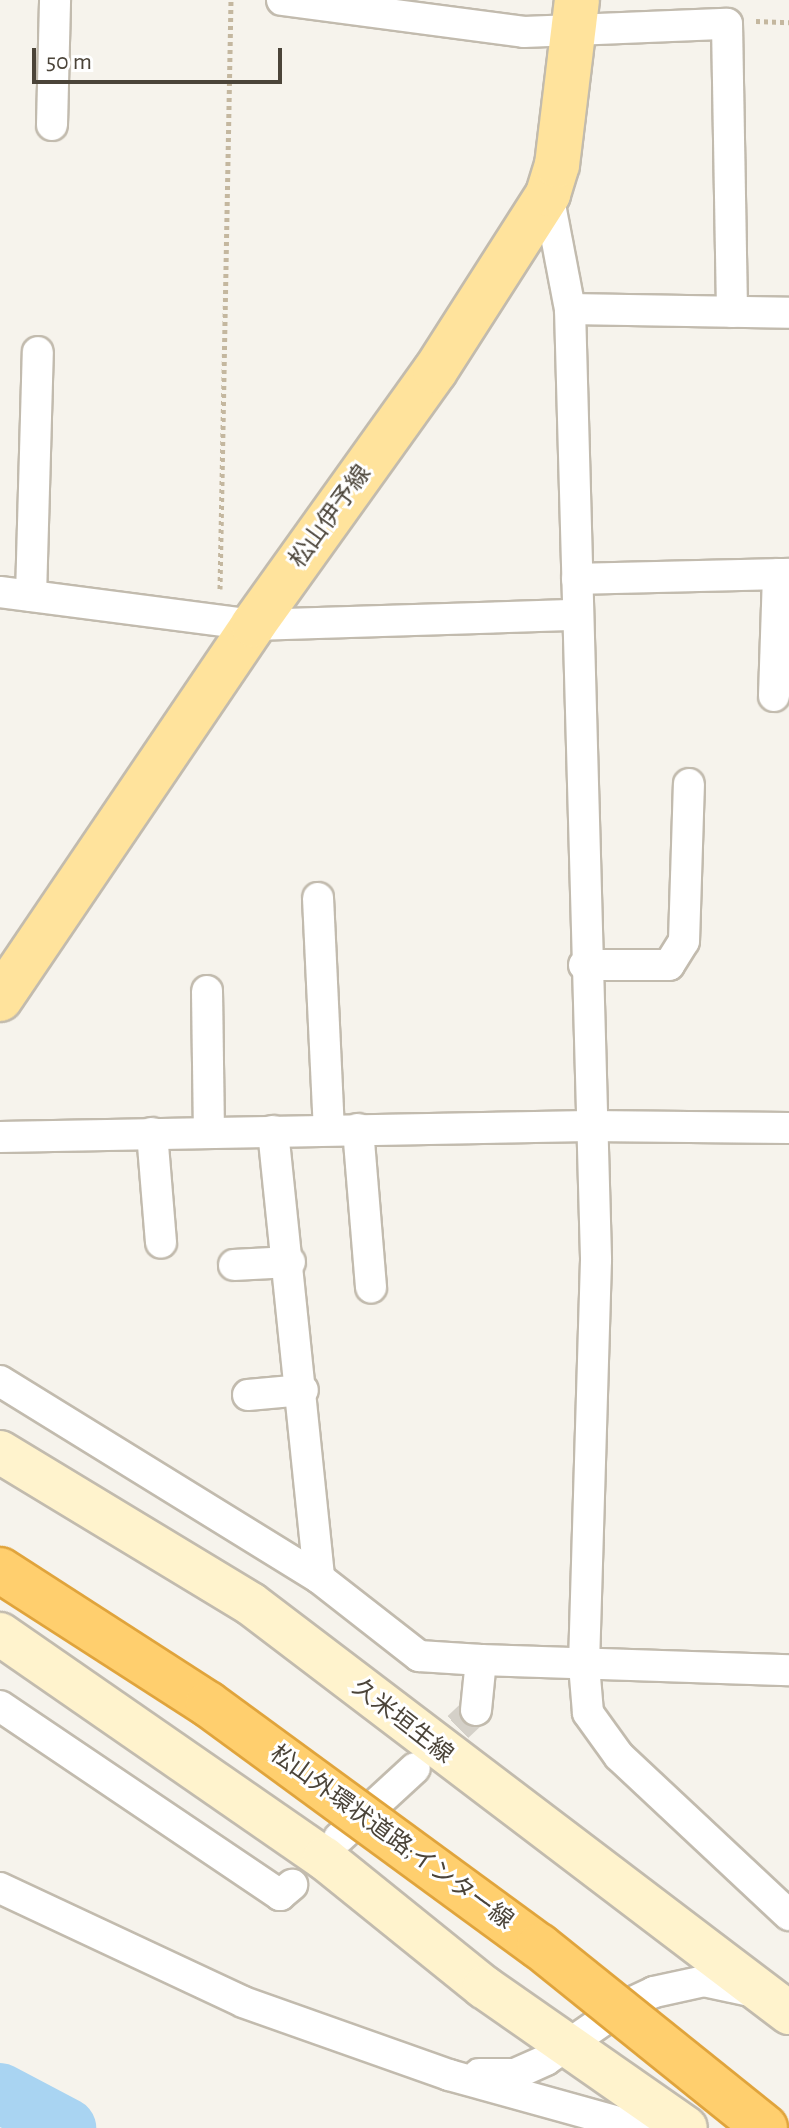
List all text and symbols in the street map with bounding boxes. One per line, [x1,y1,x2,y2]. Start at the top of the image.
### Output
scale bar [36,32,286,82]
text: 50 m [46,50,92,74]
street label: 松山伊予線 [284,460,378,574]
street label: 久米垣生線 [346,1674,458,1770]
street label: 松山外環状道路;インター線 [264,1740,518,1936]

